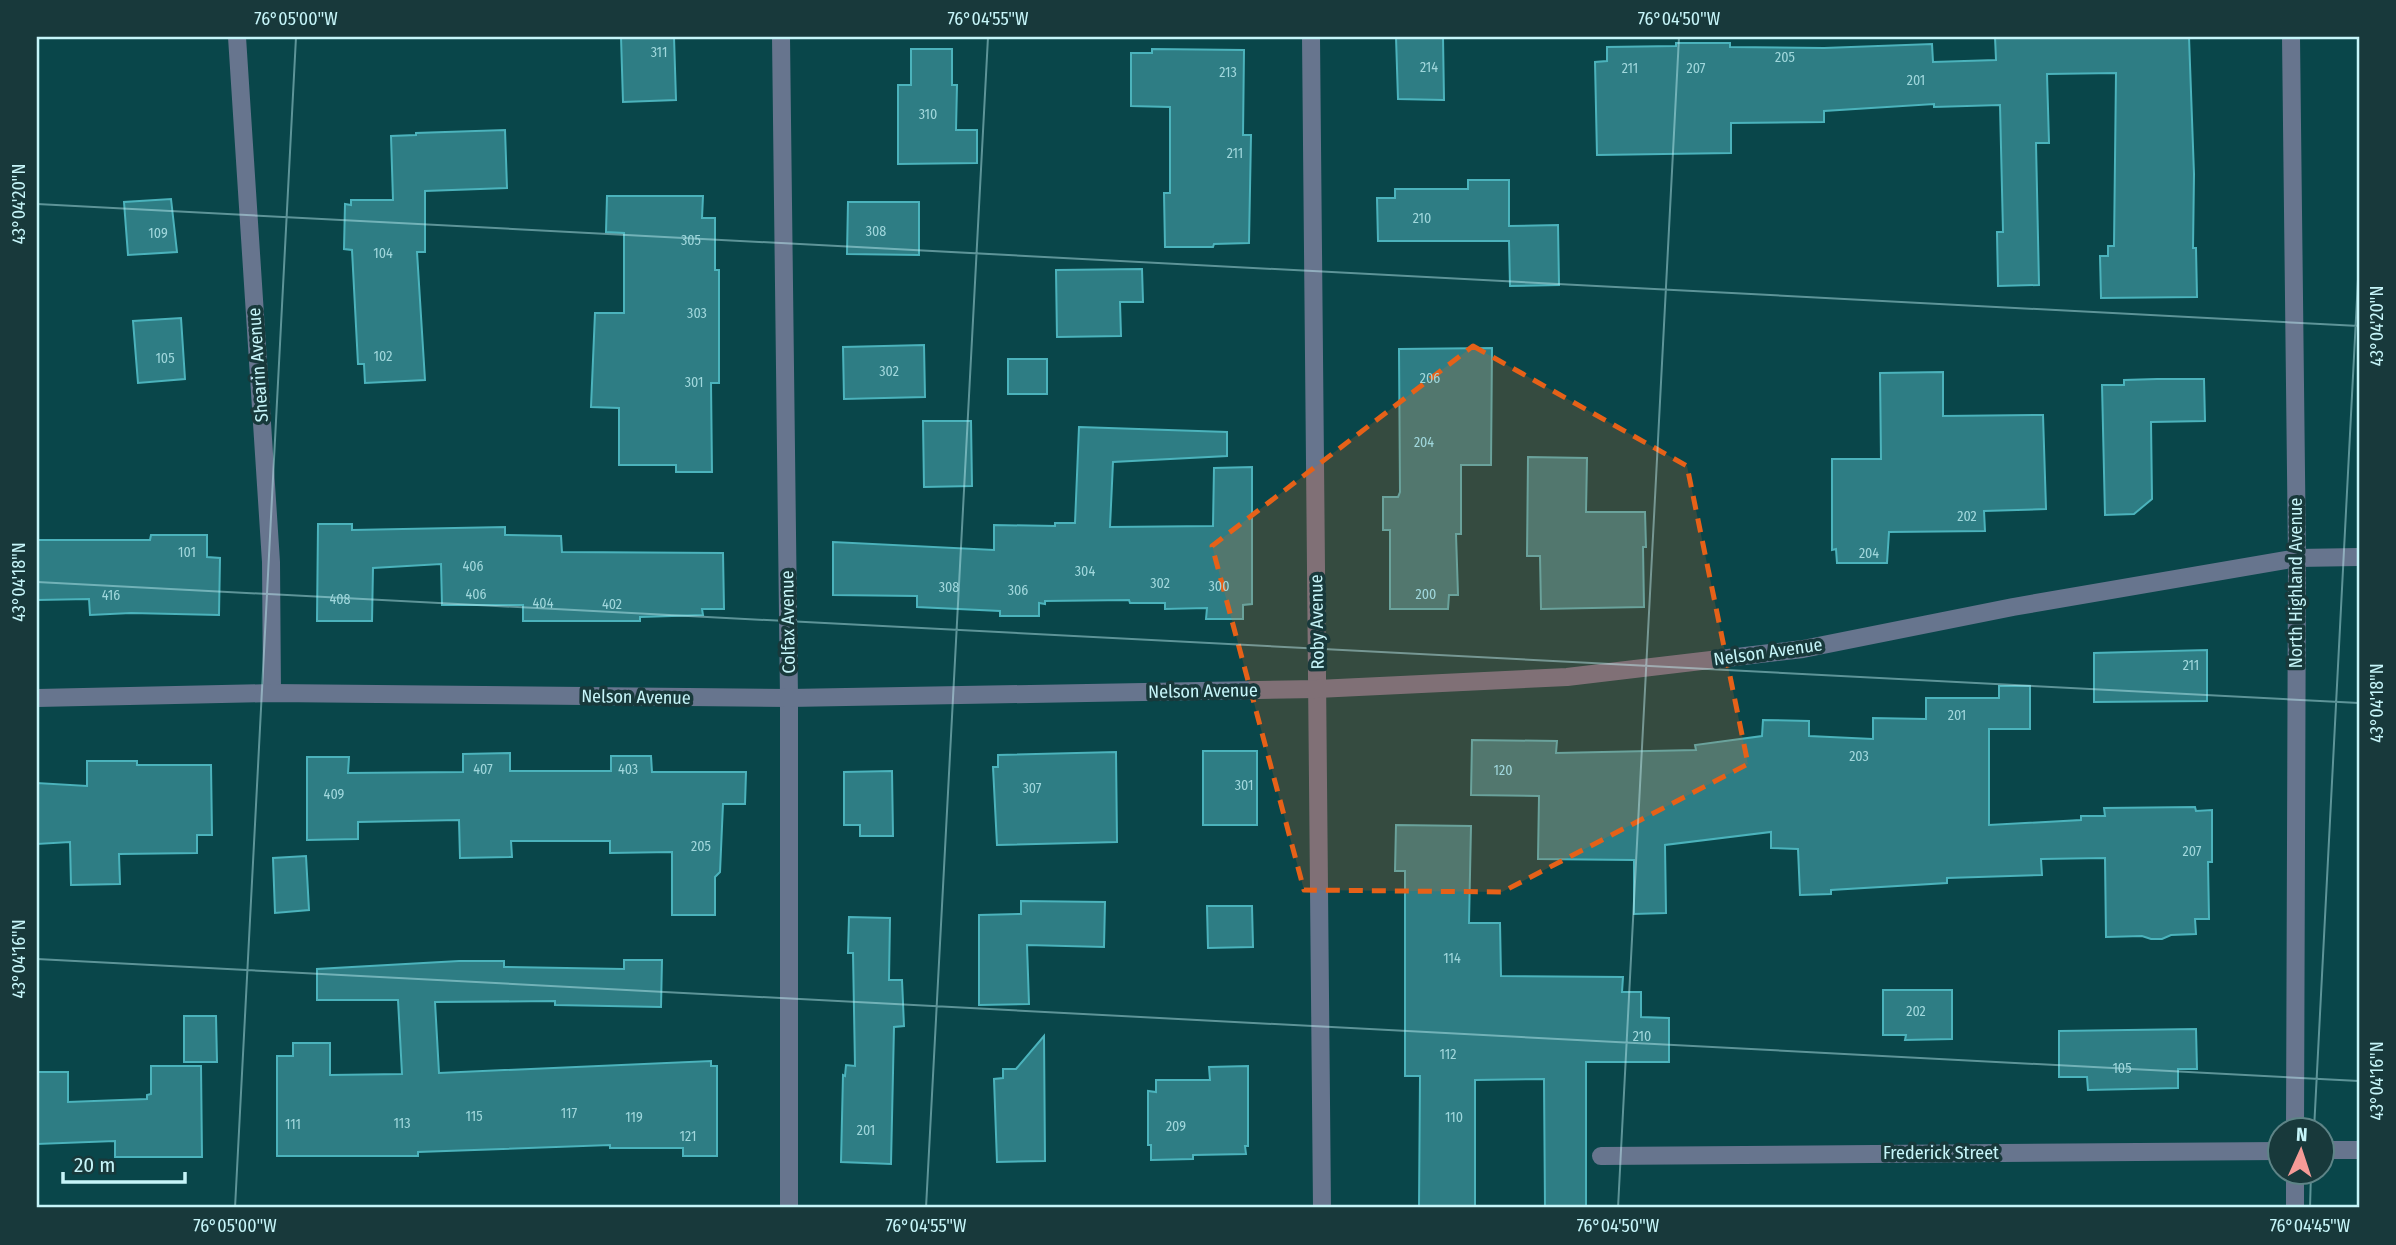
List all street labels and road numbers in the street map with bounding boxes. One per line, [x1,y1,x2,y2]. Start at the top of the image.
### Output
street label: Shearin Avenue [243,307,273,423]
street label: North Highland Avenue [2285,498,2307,668]
street label: Colfax Avenue [776,570,800,674]
street label: Roby Avenue [1305,574,1329,670]
street label: Nelson Avenue [1712,633,1824,671]
street label: Nelson Avenue [1148,679,1258,703]
street label: Nelson Avenue [581,685,691,709]
street label: Frederick Street [1883,1142,1999,1164]

